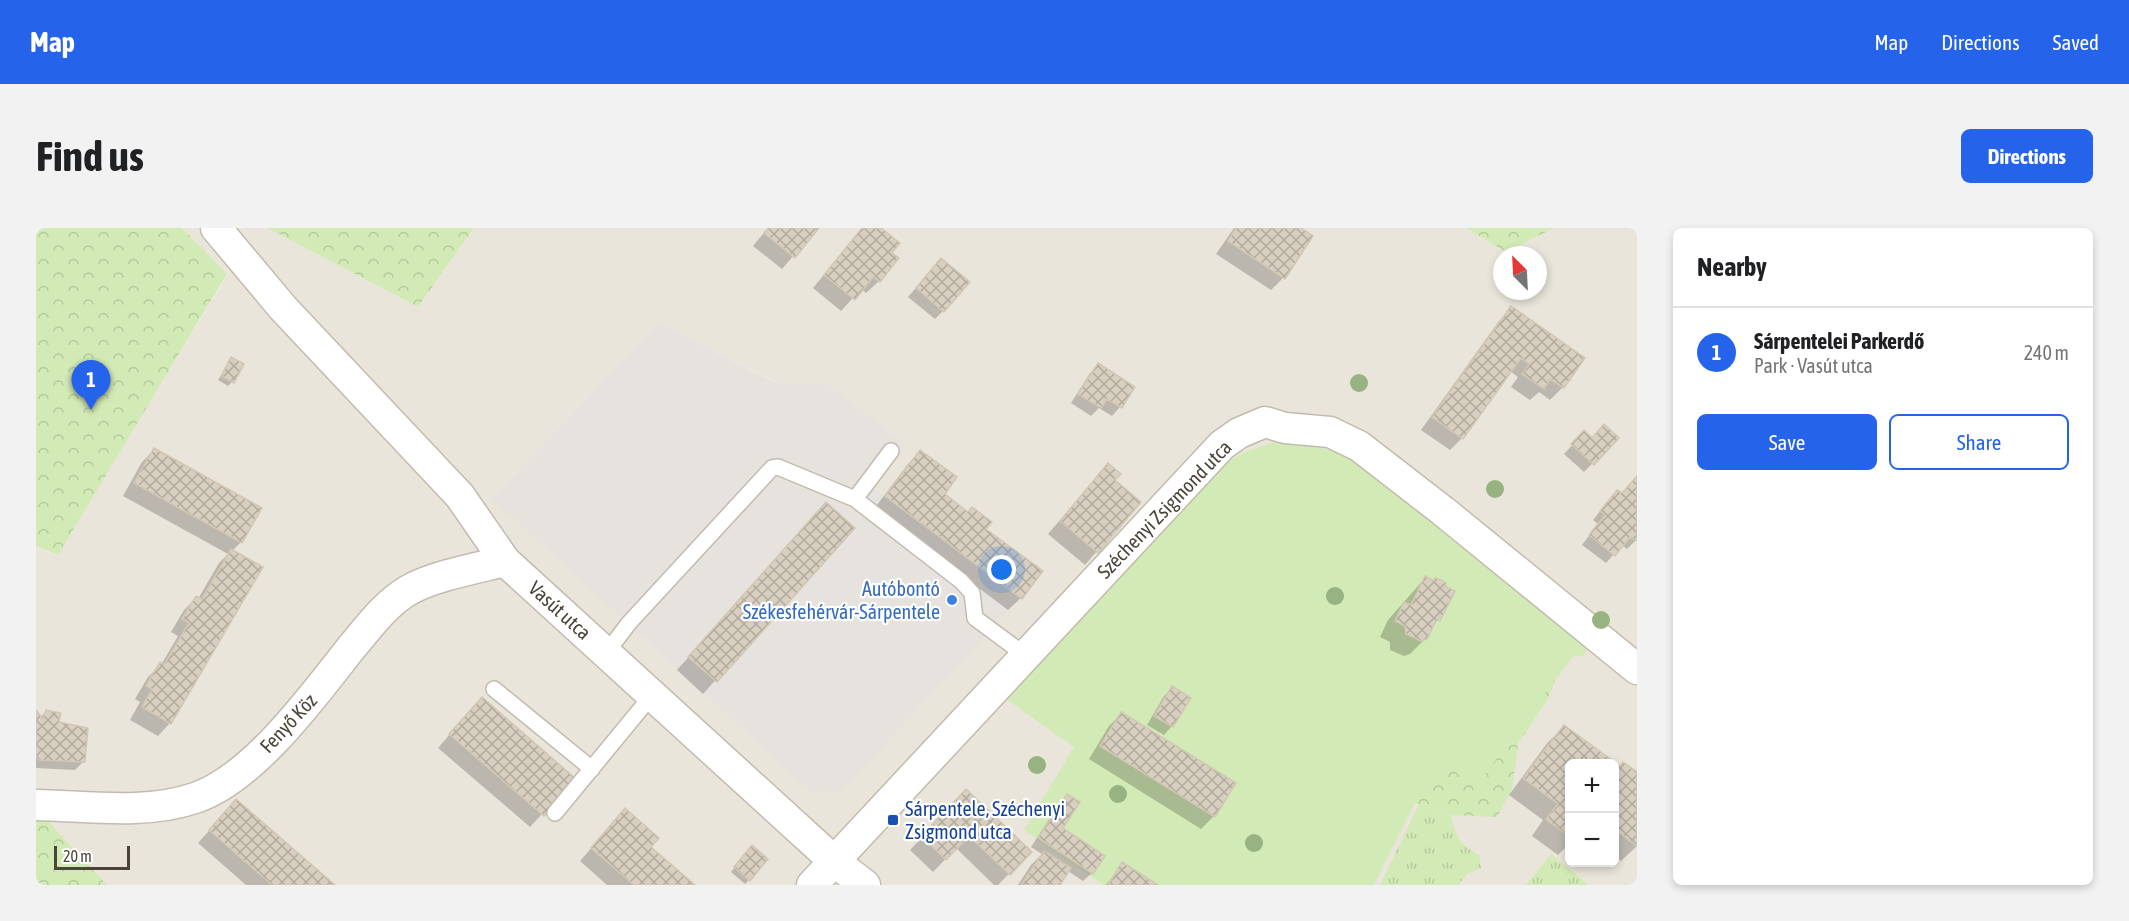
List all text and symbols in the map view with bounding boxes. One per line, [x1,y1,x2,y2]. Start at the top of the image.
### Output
text: Map [30,26,75,58]
text: Map [1874,30,1908,54]
text: Directions [1941,30,2020,54]
text: Saved [2053,30,2099,54]
button: Directions [1961,129,2093,183]
text: Find us [36,132,144,180]
north arrow [1493,246,1547,300]
text: Nearby [1697,252,1767,282]
text: Sárpentelei Parkerdő [1754,328,1924,354]
text: 1 [1712,341,1721,364]
text: 240 m [2024,341,2069,364]
text: Park · Vasút utca [1754,354,1873,377]
pin: 1 [72,360,110,410]
button: Save [1697,414,1877,470]
button: Share [1889,414,2069,470]
street label: Széchenyi Zsigmond utca [1092,435,1236,583]
your location [987,555,1016,584]
street label: Vasút utca [524,576,596,644]
place label: Autóbontó Székesfehérvár-Sárpentele [743,577,940,623]
marker: Autóbontó Székesfehérvár-Sárpentele [945,593,959,607]
street label: Fenyő Köz [255,689,321,757]
map controls [1565,759,1619,867]
button: + [1565,759,1619,813]
place label: Sárpentele, Széchenyi Zsigmond utca [905,797,1065,843]
marker: Sárpentele, Széchenyi Zsigmond utca [886,813,900,827]
button: − [1565,813,1619,867]
scale bar [54,843,130,870]
text: 20 m [63,847,92,865]

